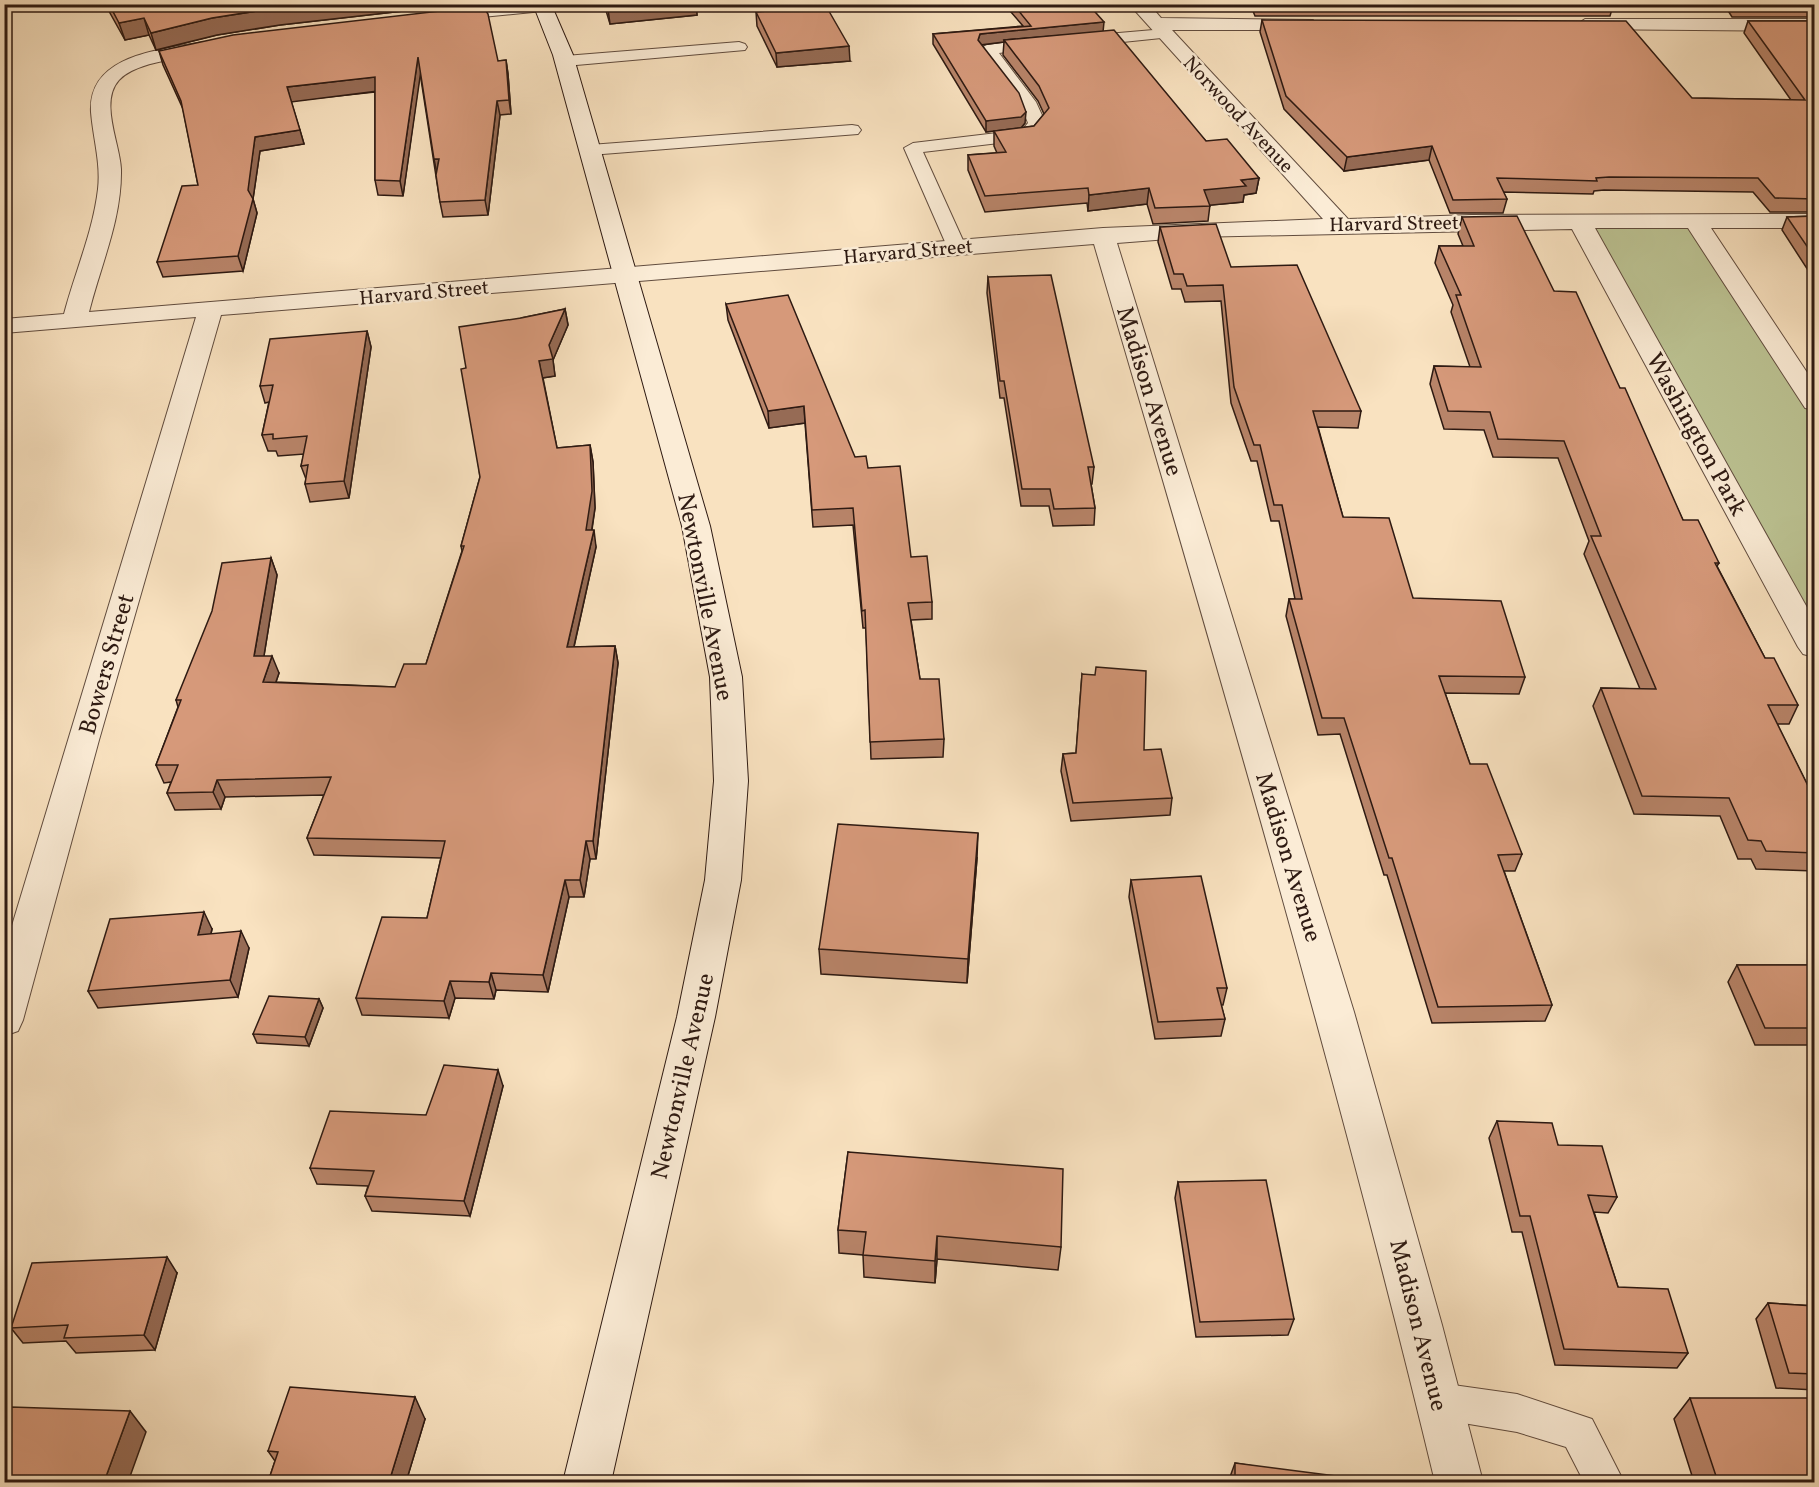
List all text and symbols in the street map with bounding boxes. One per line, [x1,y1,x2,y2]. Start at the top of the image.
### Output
street label: Norwood Avenue [1176,51,1299,180]
street label: Harvard Street [1329,210,1459,240]
street label: Harvard Street [842,233,974,273]
street label: Harvard Street [358,274,490,314]
street label: Madison Avenue [1106,303,1190,481]
street label: Washington Park [1636,347,1754,523]
street label: Newtonville Avenue [667,491,741,704]
street label: Bowers Street [72,590,144,739]
street label: Madison Avenue [1245,769,1329,947]
street label: Newtonville Avenue [644,970,724,1183]
street label: Madison Avenue [1379,1236,1455,1415]

